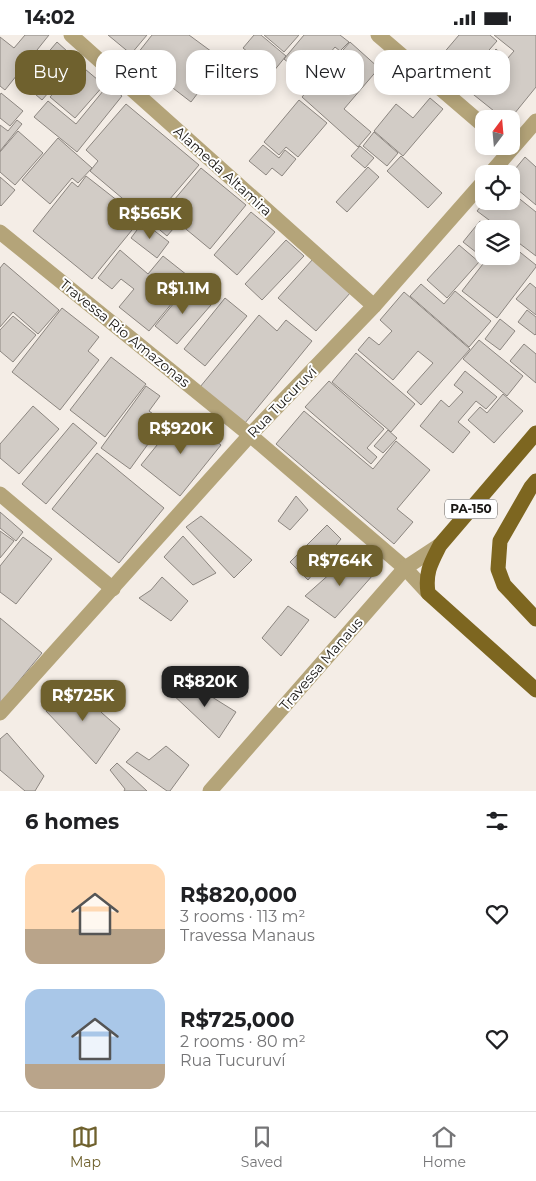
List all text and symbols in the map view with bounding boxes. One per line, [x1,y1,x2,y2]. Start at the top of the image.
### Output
text: 14:02 [25,6,75,29]
chip: Buy [15,50,86,95]
chip: Rent [96,50,176,95]
chip: Filters [186,50,276,95]
chip: New [286,50,364,95]
chip: Apartment [374,50,510,95]
north arrow [475,110,520,155]
map controls [475,110,520,265]
street label: Alameda Altamira [170,122,276,220]
button: locate [475,165,520,210]
pin: R$565K [109,197,191,240]
text: R$565K [118,204,182,223]
button: layers [475,220,520,265]
pin: R$1.1M [142,273,224,315]
street label: Travessa Rio Amazonas [56,275,194,391]
text: R$1.1M [156,279,210,298]
street label: Rua Tucuruví [243,362,321,441]
pin: R$920K [140,413,222,455]
text: R$920K [149,419,213,438]
road number: PA-150 [445,499,497,519]
pin: R$764K [299,545,381,587]
text: R$764K [308,551,372,570]
street label: Travessa Manaus [275,613,367,714]
pin: R$820K [164,665,246,708]
text: R$820K [173,672,237,691]
pin: R$725K [42,679,124,722]
text: R$725K [52,686,114,705]
icon: filters [483,807,511,835]
text: 6 homes [25,809,119,834]
text: R$820,000 [180,882,297,907]
icon: home [65,884,125,944]
icon: heart [483,900,511,928]
text: 3 rooms · 113 m² [180,907,305,926]
text: Travessa Manaus [180,926,315,945]
text: R$725,000 [180,1007,295,1032]
icon: home [65,1009,125,1069]
icon: heart [483,1025,511,1053]
text: 2 rooms · 80 m² [180,1032,306,1051]
text: Rua Tucuruví [180,1051,286,1070]
tab: Map [70,1123,101,1171]
tab: Saved [241,1123,283,1171]
tab: Home [423,1123,466,1171]

